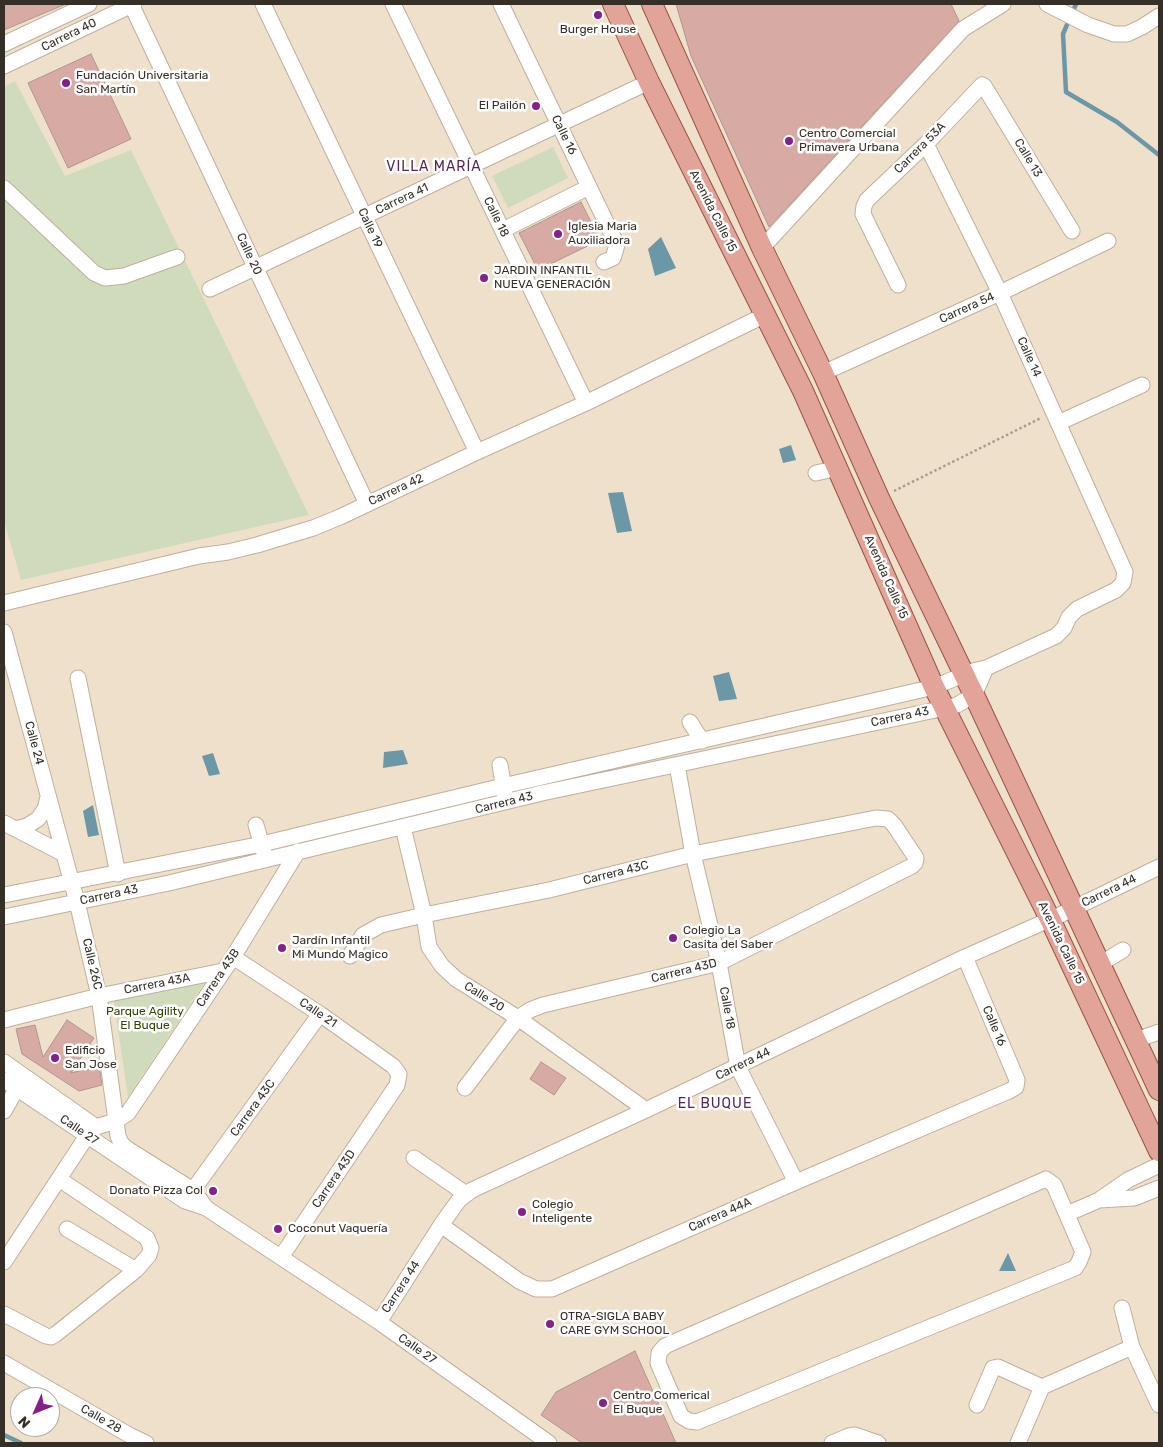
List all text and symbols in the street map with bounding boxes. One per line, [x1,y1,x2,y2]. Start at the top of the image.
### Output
marker: Burger House [592,9,604,21]
street label: Carrera 40 [39,16,99,54]
place label: Burger House [560,23,636,37]
place label: Fundación Universitaria San Martín [76,69,208,97]
marker: Fundación Universitaria San Martín [60,77,72,89]
place label: El Pailón [479,99,526,113]
marker: El Pailón [530,100,542,112]
street label: Calle 16 [548,113,580,157]
street label: Carrera 53A [891,119,949,177]
place label: Centro Comercial Primavera Urbana [799,127,899,155]
marker: Centro Comercial Primavera Urbana [783,135,795,147]
street label: Calle 13 [1011,136,1045,180]
district label: VILLA MARÍA [385,159,483,175]
street label: Avenida Calle 15 [686,168,740,254]
street label: Carrera 41 [373,180,431,218]
street label: Calle 18 [480,195,512,239]
street label: Calle 19 [355,206,385,250]
place label: Iglesia Maria Auxiliadora [568,220,637,248]
marker: Iglesia Maria Auxiliadora [552,228,564,240]
street label: Calle 20 [233,231,265,277]
place label: JARDIN INFANTIL NUEVA GENERACIÓN [494,264,611,292]
marker: JARDIN INFANTIL NUEVA GENERACIÓN [478,272,490,284]
street label: Carrera 54 [937,289,997,327]
street label: Calle 14 [1014,335,1044,379]
street label: Carrera 42 [366,471,426,509]
street label: Avenida Calle 15 [861,533,911,621]
street label: Carrera 43 [870,704,930,730]
street label: Calle 24 [21,720,47,766]
street label: Carrera 43 [474,789,534,817]
street label: Carrera 43C [582,858,650,888]
street label: Carrera 44 [1079,872,1139,910]
street label: Carrera 43 [79,882,139,908]
street label: Avenida Calle 15 [1035,899,1087,987]
place label: Colegio La Casita del Saber [683,924,773,952]
marker: Colegio La Casita del Saber [667,932,679,944]
place label: Jardín Infantil Mi Mundo Magico [292,934,388,962]
street label: Calle 26C [79,937,105,991]
marker: Jardín Infantil Mi Mundo Magico [276,942,288,954]
street label: Carrera 43B [193,946,243,1010]
street label: Carrera 43D [650,956,718,986]
street label: Carrera 43A [123,971,191,997]
street label: Calle 20 [461,979,507,1015]
street label: Calle 18 [716,986,738,1030]
street label: Calle 21 [296,995,340,1031]
street label: Calle 16 [979,1004,1009,1048]
park label: Parque Agility El Buque [106,1005,184,1033]
place label: Edificio San Jose [65,1044,117,1072]
street label: Carrera 44 [713,1045,773,1083]
marker: Edificio San Jose [49,1052,61,1064]
street label: Carrera 43C [227,1077,279,1139]
district label: EL BUQUE [677,1096,753,1112]
street label: Calle 27 [57,1112,101,1148]
street label: Carrera 43D [309,1147,359,1211]
place label: Donato Pizza Col [109,1184,203,1198]
marker: Donato Pizza Col [207,1185,219,1197]
street label: Carrera 44A [686,1195,754,1235]
place label: Colegio Inteligente [532,1198,592,1226]
marker: Colegio Inteligente [516,1206,528,1218]
place label: Coconut Vaquería [288,1222,388,1236]
marker: Coconut Vaquería [272,1223,284,1235]
street label: Carrera 44 [379,1258,423,1316]
place label: OTRA-SIGLA BABY CARE GYM SCHOOL [560,1310,669,1338]
marker: OTRA-SIGLA BABY CARE GYM SCHOOL [544,1318,556,1330]
street label: Calle 27 [395,1331,439,1367]
north arrow [10,1387,60,1437]
place label: Centro Comerical El Buque [613,1389,710,1417]
marker: Centro Comerical El Buque [597,1397,609,1409]
street label: Calle 28 [78,1402,124,1436]
text: N [15,1413,34,1432]

